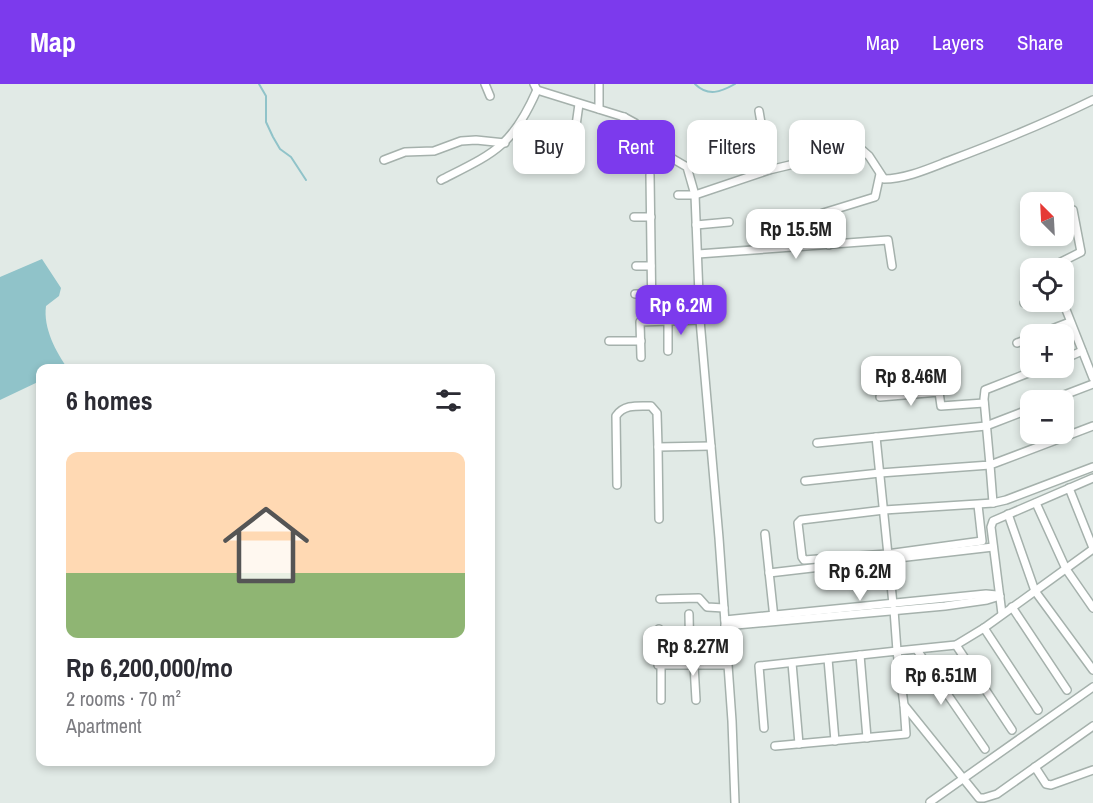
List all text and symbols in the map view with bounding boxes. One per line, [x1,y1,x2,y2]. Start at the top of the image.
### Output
text: Map [30,23,76,61]
text: Map [866,28,899,57]
text: Layers [932,28,984,57]
text: Share [1017,28,1063,57]
chip: Buy [513,120,585,174]
chip: Rent [597,120,675,174]
chip: Filters [687,120,777,174]
chip: New [789,120,865,174]
north arrow [1020,192,1074,246]
map controls [1020,192,1074,444]
pin: Rp 15.5M [734,209,858,260]
text: Rp 15.5M [760,215,832,242]
button: locate [1020,258,1074,312]
pin: Rp 6.2M [626,285,736,336]
text: Rp 6.2M [650,291,712,318]
button: + [1020,324,1074,378]
pin: Rp 8.46M [849,356,973,407]
text: Rp 8.46M [875,362,947,389]
text: 6 homes [66,383,153,418]
icon: filters [432,384,465,417]
button: − [1020,390,1074,444]
icon: home [212,491,320,599]
pin: Rp 6.2M [805,551,915,602]
text: Rp 6.2M [829,557,891,584]
pin: Rp 8.27M [631,626,755,677]
text: Rp 8.27M [657,632,729,659]
text: Rp 6,200,000/mo [66,650,233,685]
pin: Rp 6.51M [879,655,1003,706]
text: Rp 6.51M [905,661,977,688]
text: 2 rooms · 70 m² [66,685,181,712]
text: Apartment [66,712,142,739]

